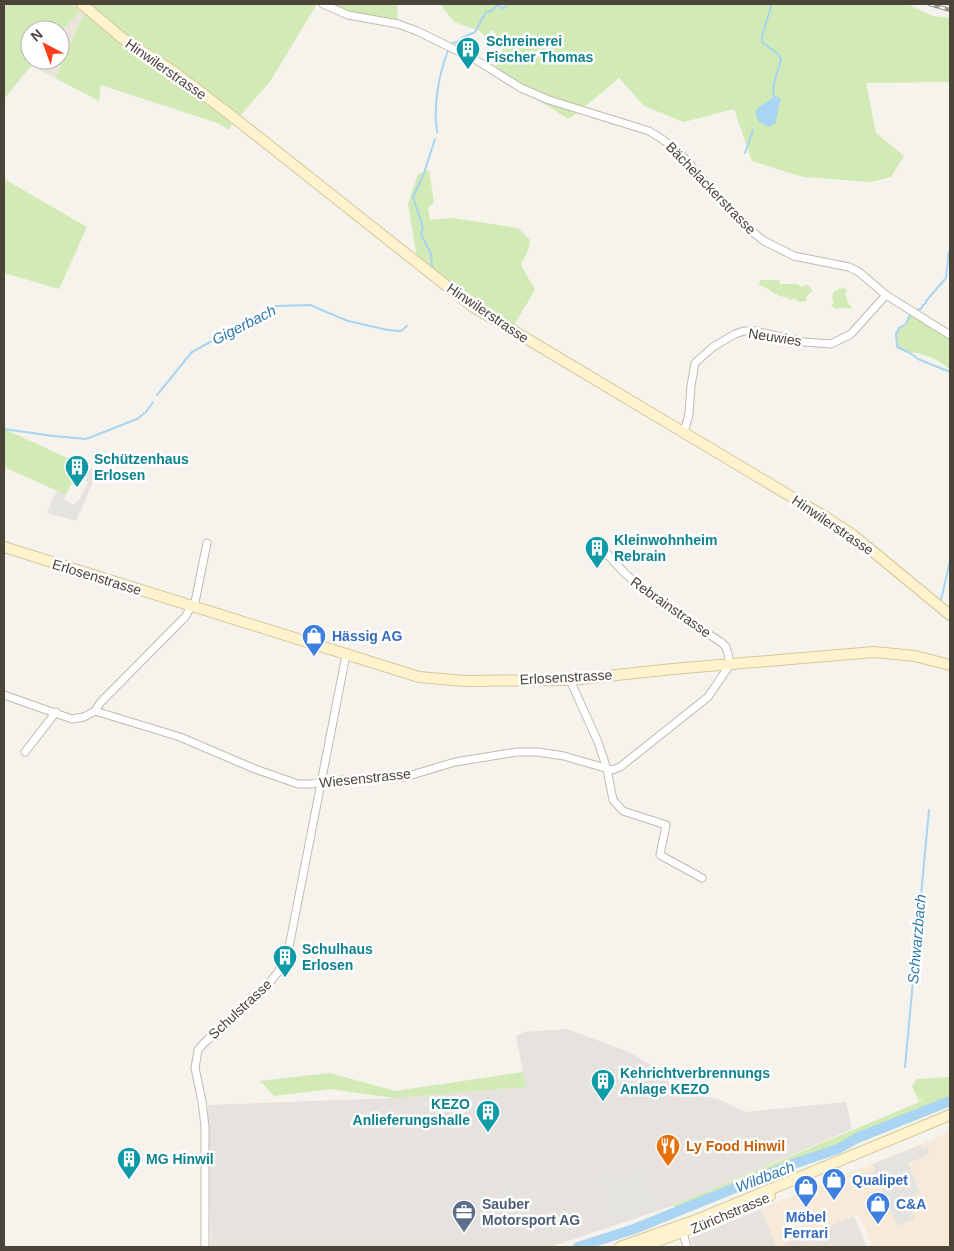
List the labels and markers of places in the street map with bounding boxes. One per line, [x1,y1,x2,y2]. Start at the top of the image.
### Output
place label: Schreinerei Fischer Thomas [486,33,594,65]
building icon: Schreinerei Fischer Thomas [455,36,481,70]
place label: Schützenhaus Erlosen [94,451,189,483]
building icon: Schützenhaus Erlosen [64,454,90,488]
place label: Kleinwohnheim Rebrain [614,532,717,564]
building icon: Kleinwohnheim Rebrain [584,535,610,569]
shop icon: Hässig AG [301,623,327,657]
place label: Hässig AG [332,628,402,644]
place label: Schulhaus Erlosen [302,941,373,973]
building icon: Schulhaus Erlosen [272,944,298,978]
place label: Kehrichtverbrennungs Anlage KEZO [620,1065,770,1097]
building icon: Kehrichtverbrennungs Anlage KEZO [590,1068,616,1102]
place label: KEZO Anlieferungshalle [353,1096,470,1128]
building icon: KEZO Anlieferungshalle [475,1099,501,1133]
restaurant icon: Ly Food Hinwil [655,1133,681,1167]
place label: Ly Food Hinwil [686,1138,785,1154]
building icon: MG Hinwil [116,1146,142,1180]
place label: MG Hinwil [146,1151,214,1167]
shop icon: Qualipet [821,1167,847,1201]
place label: Qualipet [852,1172,908,1188]
shop icon: Möbel Ferrari [793,1174,819,1208]
shop icon: C&A [865,1191,891,1225]
place label: Sauber Motorsport AG [482,1196,580,1228]
place label: C&A [896,1196,926,1212]
office icon: Sauber Motorsport AG [451,1199,477,1233]
place label: Möbel Ferrari [784,1209,828,1241]

